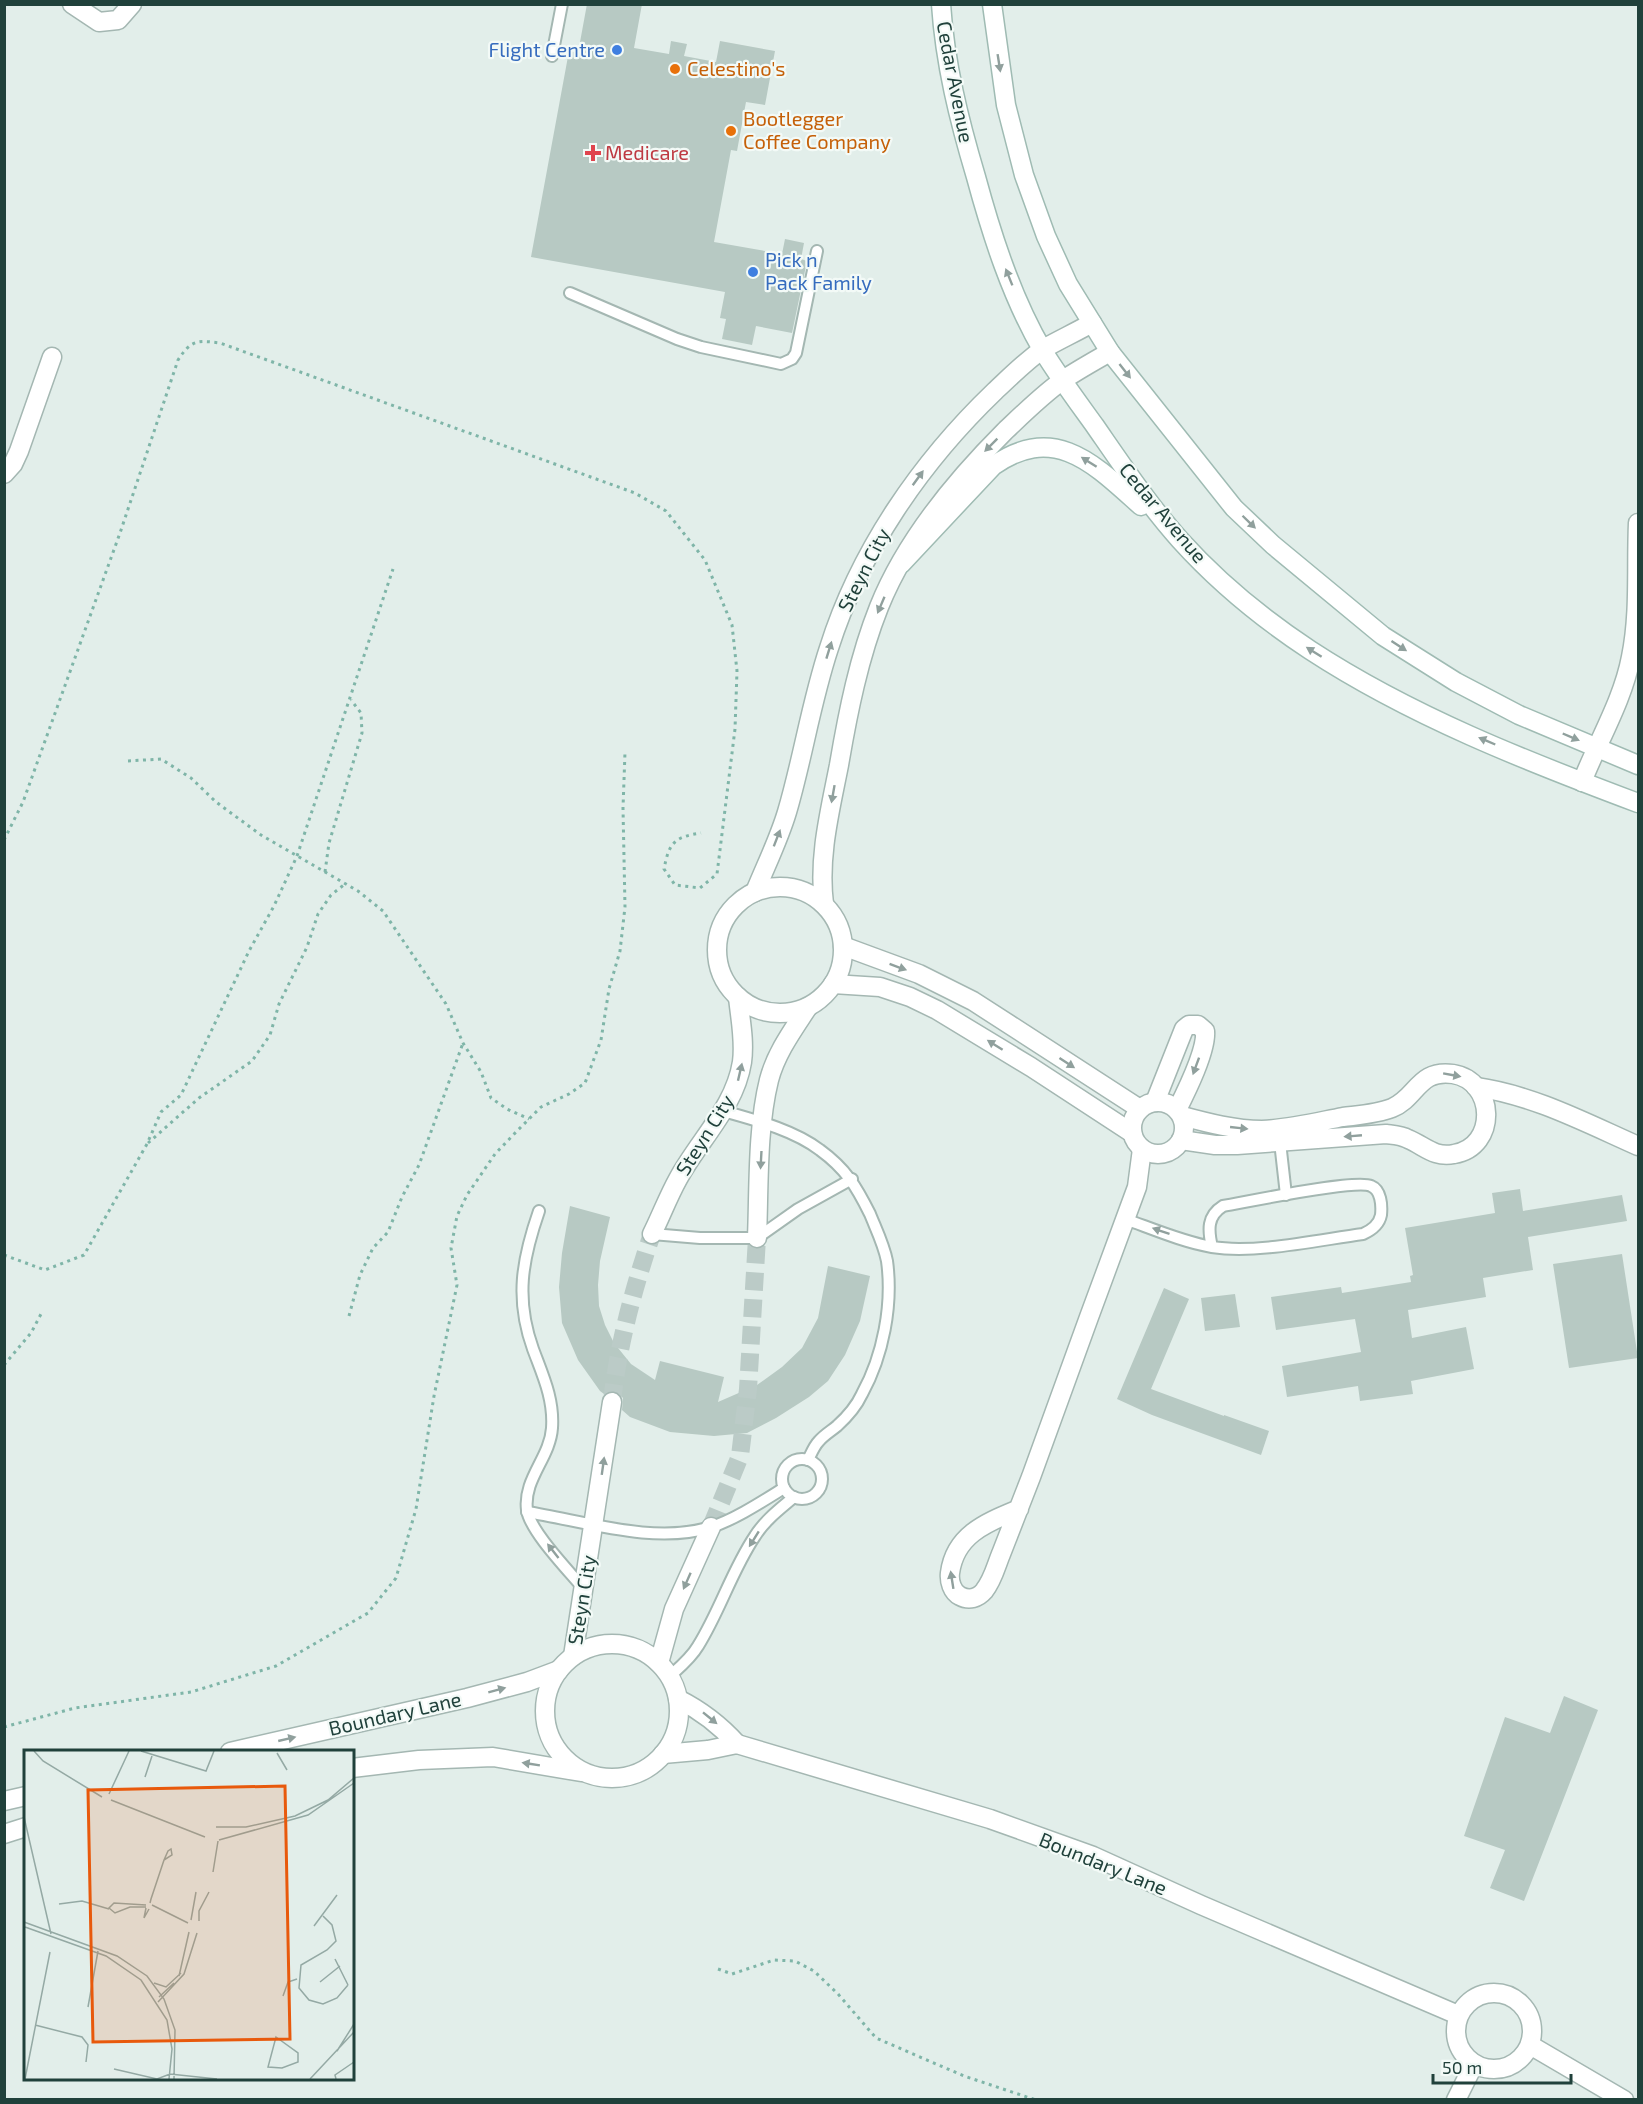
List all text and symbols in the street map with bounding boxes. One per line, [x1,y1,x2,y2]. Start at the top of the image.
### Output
street label: Cedar Avenue [932,19,980,145]
place label: Flight Centre [489,37,605,61]
marker: Flight Centre [610,43,624,57]
one-way arrow [995,53,1004,72]
place label: Celestino's [687,56,786,80]
marker: Celestino's [668,62,682,76]
place label: Bootlegger Coffee Company [743,106,891,153]
marker: Bootlegger Coffee Company [724,124,738,138]
place label: Medicare [605,140,689,164]
marker: Medicare [586,146,600,160]
place label: Pick n Pack Family [765,247,872,294]
marker: Pick n Pack Family [746,265,760,279]
one-way arrow [1004,268,1013,286]
one-way arrow [1119,363,1132,379]
one-way arrow [984,438,998,452]
one-way arrow [1081,456,1097,467]
street label: Cedar Avenue [1115,457,1213,567]
one-way arrow [912,471,924,486]
one-way arrow [1241,514,1255,528]
street label: Steyn City [832,523,895,615]
one-way arrow [875,596,885,614]
one-way arrow [1391,640,1407,651]
one-way arrow [824,641,834,659]
one-way arrow [1306,647,1322,658]
one-way arrow [1562,732,1580,742]
one-way arrow [1478,736,1496,746]
one-way arrow [829,784,838,803]
one-way arrow [773,829,783,847]
one-way arrow [889,962,907,972]
one-way arrow [987,1039,1003,1050]
one-way arrow [1059,1057,1075,1069]
one-way arrow [1190,1058,1200,1076]
one-way arrow [735,1063,745,1081]
one-way arrow [1443,1071,1462,1080]
street label: Steyn City [670,1089,739,1179]
one-way arrow [1229,1123,1248,1133]
one-way arrow [1344,1131,1363,1141]
one-way arrow [756,1150,765,1169]
one-way arrow [1152,1226,1170,1236]
one-way arrow [598,1456,607,1475]
one-way arrow [748,1531,759,1547]
one-way arrow [547,1544,559,1559]
street label: Steyn City [562,1553,600,1646]
one-way arrow [947,1570,956,1589]
one-way arrow [682,1572,692,1590]
one-way arrow [488,1685,506,1694]
street label: Boundary Lane [326,1686,463,1740]
one-way arrow [703,1711,718,1723]
one-way arrow [277,1733,296,1743]
inset map [24,1750,354,2080]
one-way arrow [521,1759,540,1768]
street label: Boundary Lane [1036,1827,1171,1900]
scale bar [1433,2047,1571,2085]
text: 50 m [1442,2056,1482,2078]

